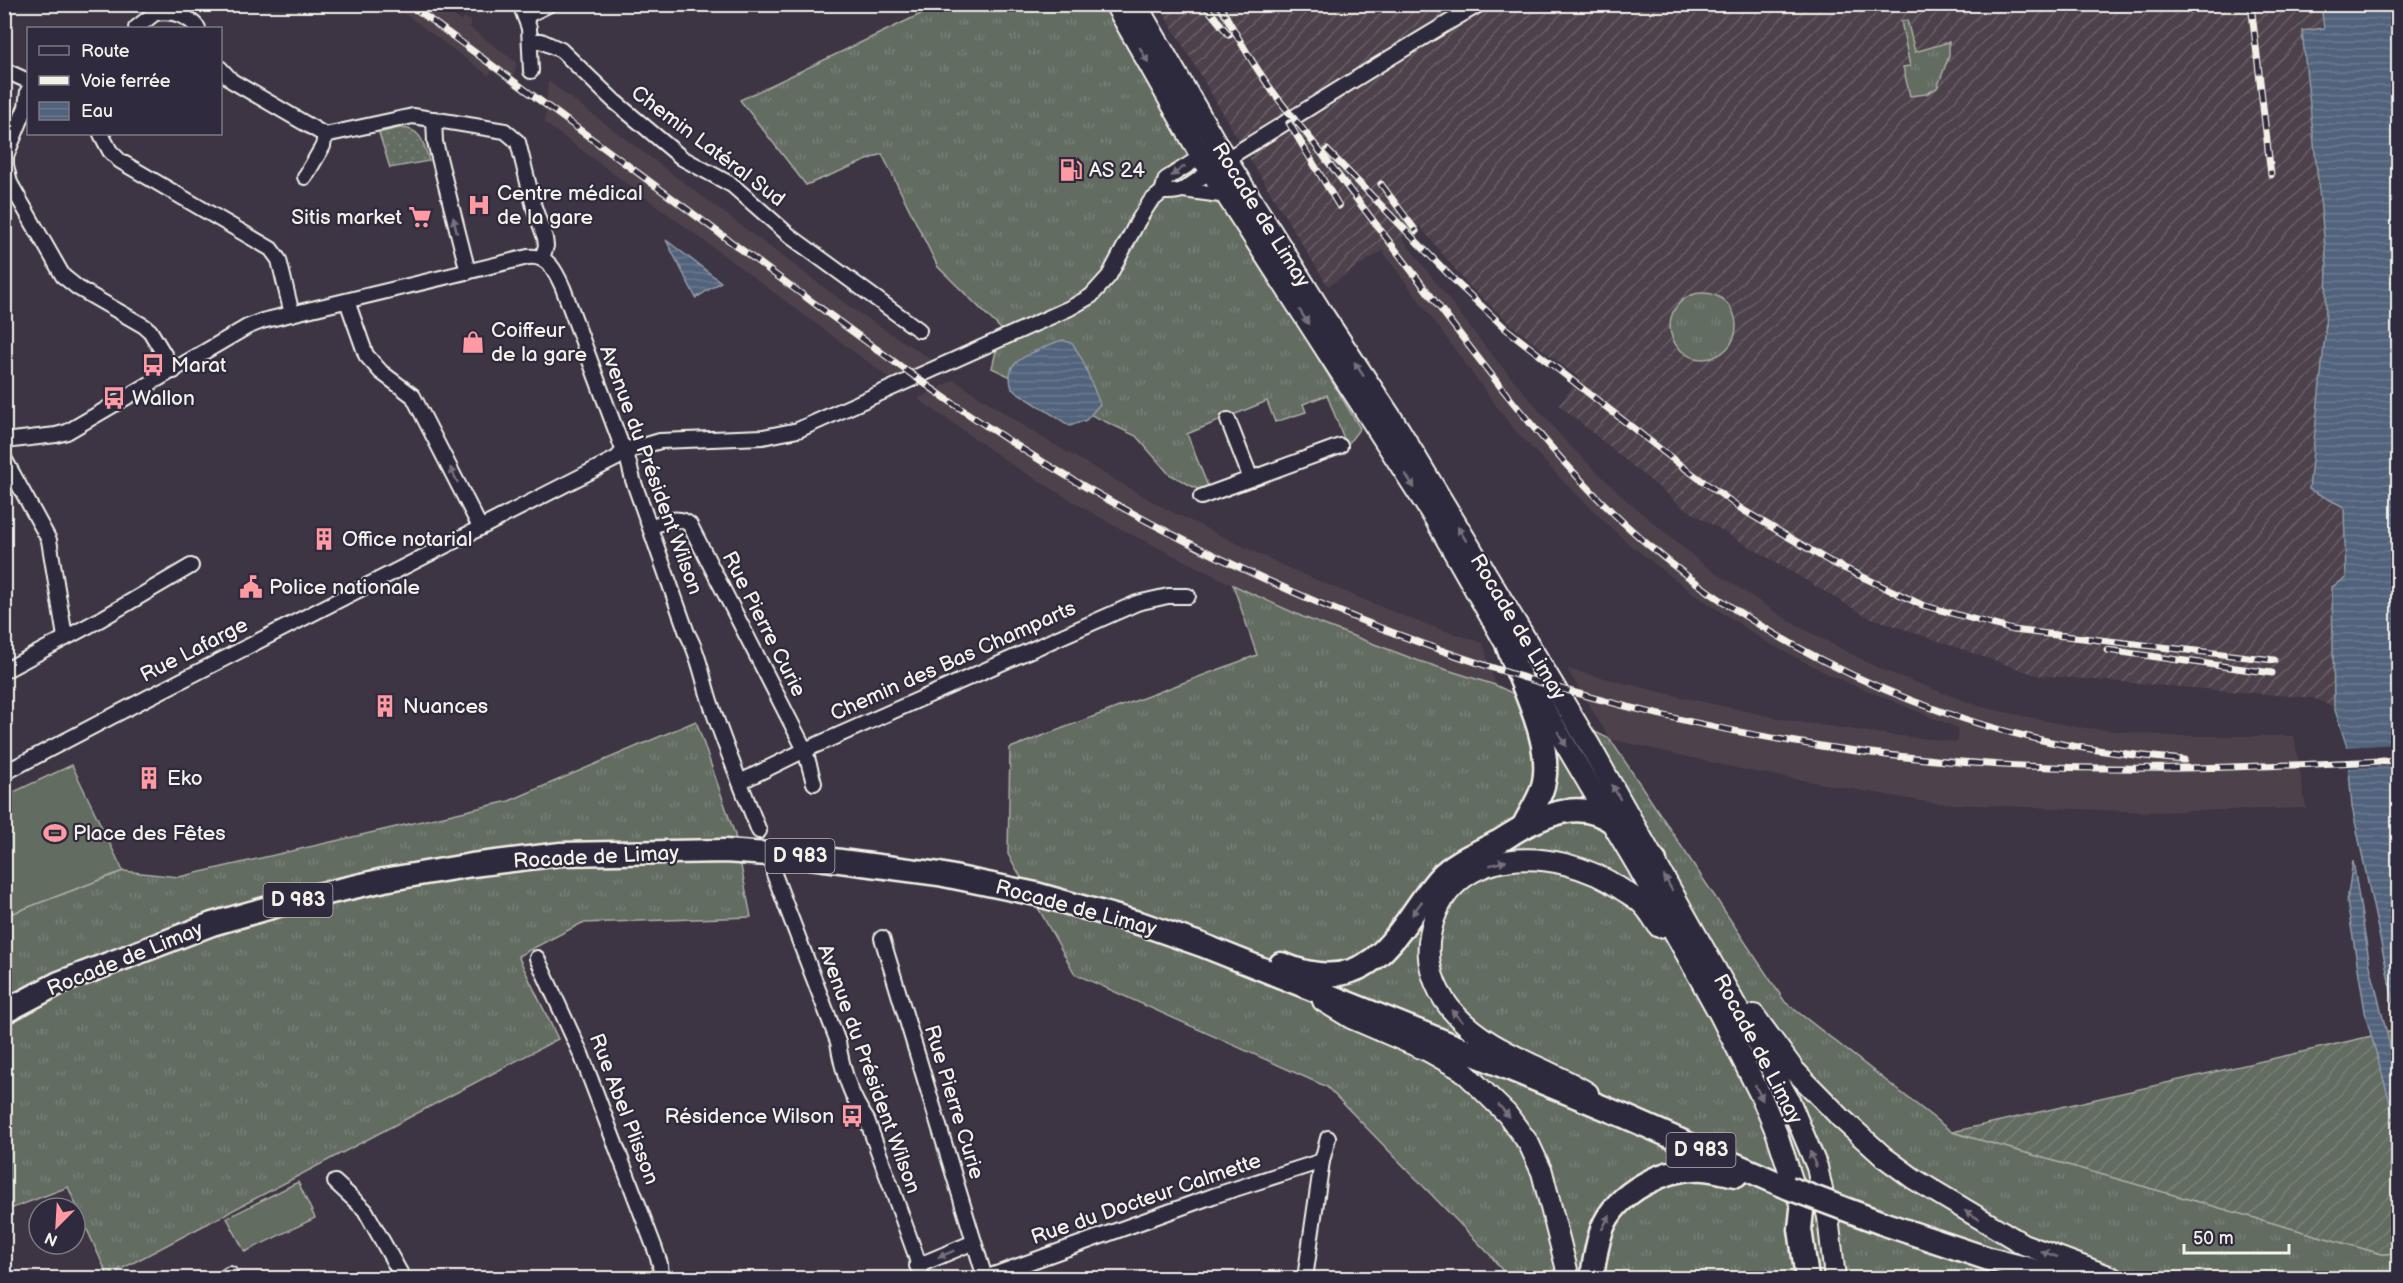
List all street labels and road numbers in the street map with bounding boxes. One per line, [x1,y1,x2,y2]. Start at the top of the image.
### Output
street label: Chemin Latéral Sud [626,80,790,212]
street label: Rocade de Limay [1206,138,1316,292]
street label: Avenue du Président Wilson [594,342,708,598]
street label: Rue Pierre Curie [717,547,811,701]
street label: Rocade de Limay [1465,549,1572,705]
street label: Chemin des Bas Champarts [826,595,1080,727]
street label: Rue Lafarge [136,612,252,688]
road number: D 983 [766,839,834,873]
street label: Rocade de Limay [512,840,680,874]
street label: Rocade de Limay [993,874,1160,942]
road number: D 983 [264,883,332,917]
street label: Rocade de Limay [43,916,207,1002]
street label: Avenue du Président Wilson [812,941,926,1197]
street label: Rocade de Limay [1708,970,1808,1129]
street label: Rue Pierre Curie [919,1022,989,1182]
street label: Rue Abel Plisson [584,1030,664,1188]
road number: D 983 [1666,1133,1736,1167]
street label: Rue du Docteur Calmette [1028,1148,1264,1250]

